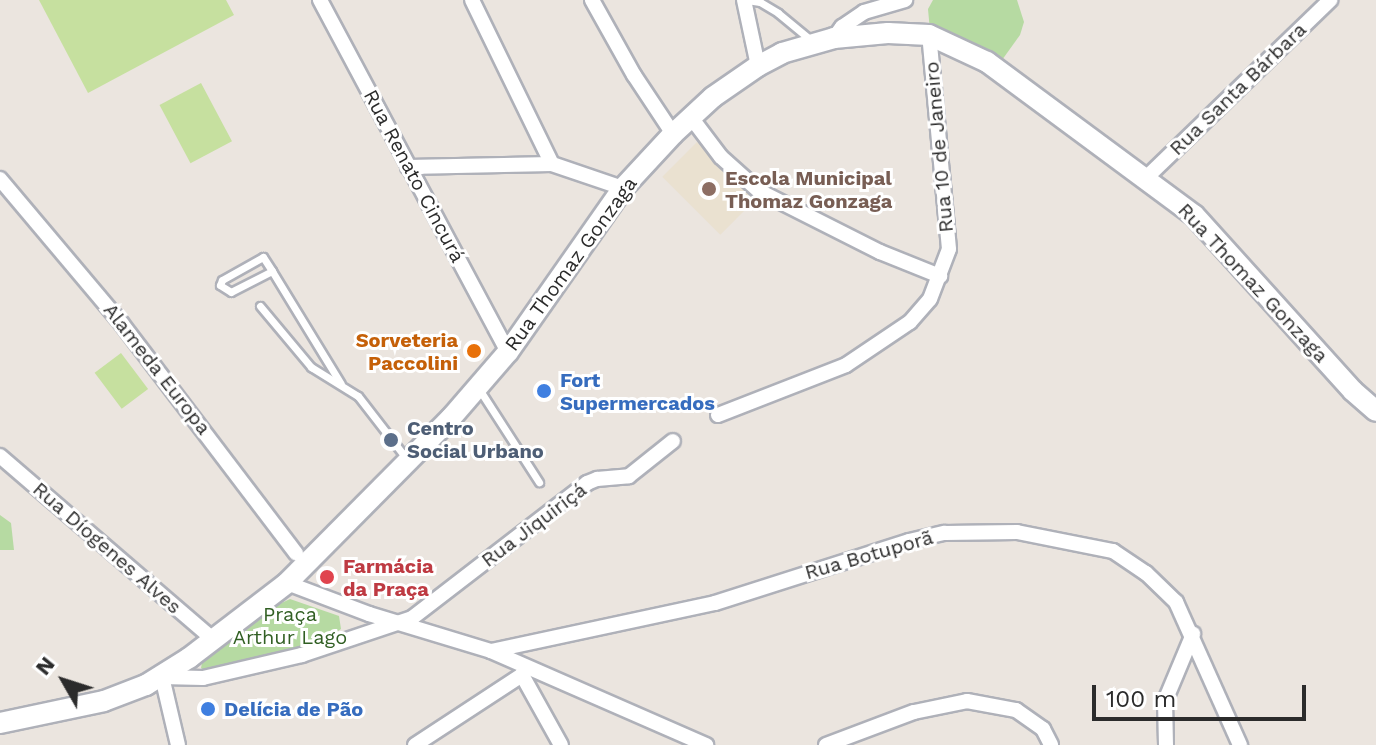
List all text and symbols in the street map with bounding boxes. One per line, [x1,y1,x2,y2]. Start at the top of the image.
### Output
street label: Rua Santa Bárbara [1164,17,1312,161]
street label: Rua 10 de Janeiro [920,60,958,234]
street label: Rua Renato Cincurá [358,85,470,267]
place label: Escola Municipal Thomaz Gonzaga [725,166,892,213]
street label: Rua Thomaz Gonzaga [499,172,643,356]
marker: Escola Municipal Thomaz Gonzaga [700,180,718,198]
street label: Rua Thomaz Gonzaga [1173,198,1333,368]
street label: Alameda Europa [98,298,216,440]
place label: Sorveteria Paccolini [356,328,458,375]
marker: Sorveteria Paccolini [465,342,483,360]
place label: Fort Supermercados [560,368,715,415]
marker: Fort Supermercados [535,382,553,400]
place label: Centro Social Urbano [407,416,544,463]
marker: Centro Social Urbano [382,431,400,449]
street label: Rua Díogenes Alves [27,477,187,619]
street label: Rua Jiquiriçá [476,477,592,573]
street label: Rua Botuporã [802,525,936,585]
place label: Farmácia da Praça [343,554,434,601]
marker: Farmácia da Praça [318,568,336,586]
park label: Praça Arthur Lago [233,602,347,649]
north arrow [24,641,104,721]
text: N [30,651,60,680]
scale bar [1096,669,1310,719]
text: 100 m [1106,685,1176,713]
place label: Delícia de Pão [224,697,363,721]
marker: Delícia de Pão [199,700,217,718]

